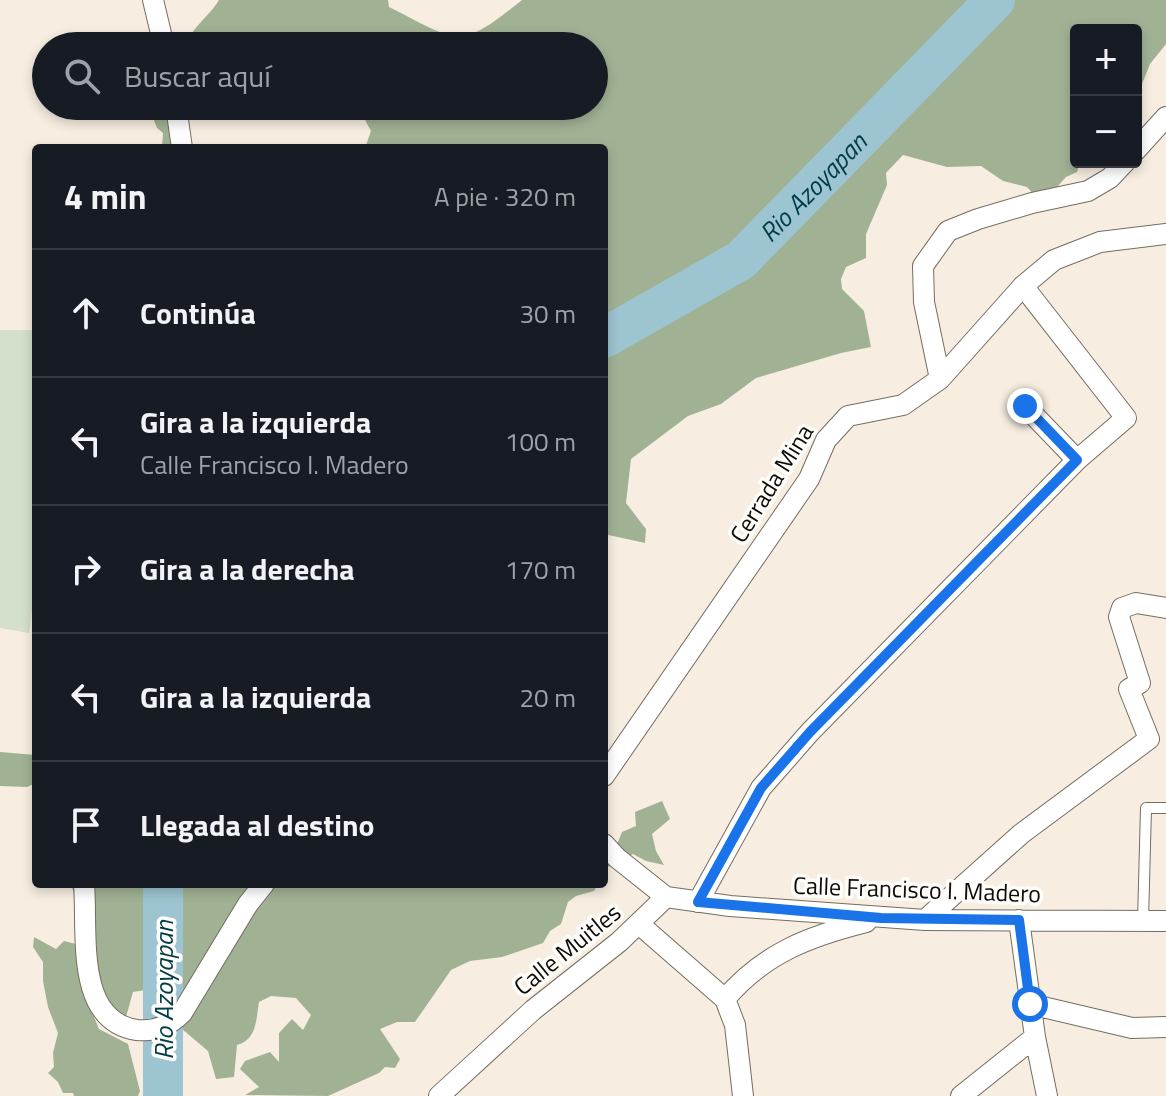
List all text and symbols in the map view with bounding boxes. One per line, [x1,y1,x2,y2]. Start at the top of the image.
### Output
map controls [1070,24,1142,168]
button: + [1070,24,1142,96]
search box [32,32,608,120]
text: Buscar aquí [124,53,271,99]
icon: search [60,54,104,98]
button: − [1070,96,1142,168]
water label: Rio Azoyapan [750,122,876,250]
text: 4 min [64,170,147,222]
text: A pie · 320 m [434,177,576,216]
text: Continúa [140,290,256,336]
icon: ahead [64,291,108,335]
text: 30 m [519,294,576,333]
route end [1007,388,1043,424]
text: Gira a la izquierda [140,399,371,445]
street label: Cerrada Mina [720,417,822,549]
icon: left [64,419,108,463]
text: 100 m [505,422,576,461]
text: Calle Francisco I. Madero [140,445,409,484]
text: Gira a la derecha [140,546,355,592]
icon: right [64,547,108,591]
text: 170 m [505,550,576,589]
text: Gira a la izquierda [140,674,371,720]
icon: left [64,675,108,719]
text: 20 m [519,678,576,717]
text: Llegada al destino [140,802,374,848]
icon: arrive [64,803,108,847]
street label: Calle Francisco I. Madero [792,867,1042,911]
street label: Calle Muitles [506,894,628,1004]
water label: Rio Azoyapan [144,919,183,1060]
route start [1012,986,1048,1022]

